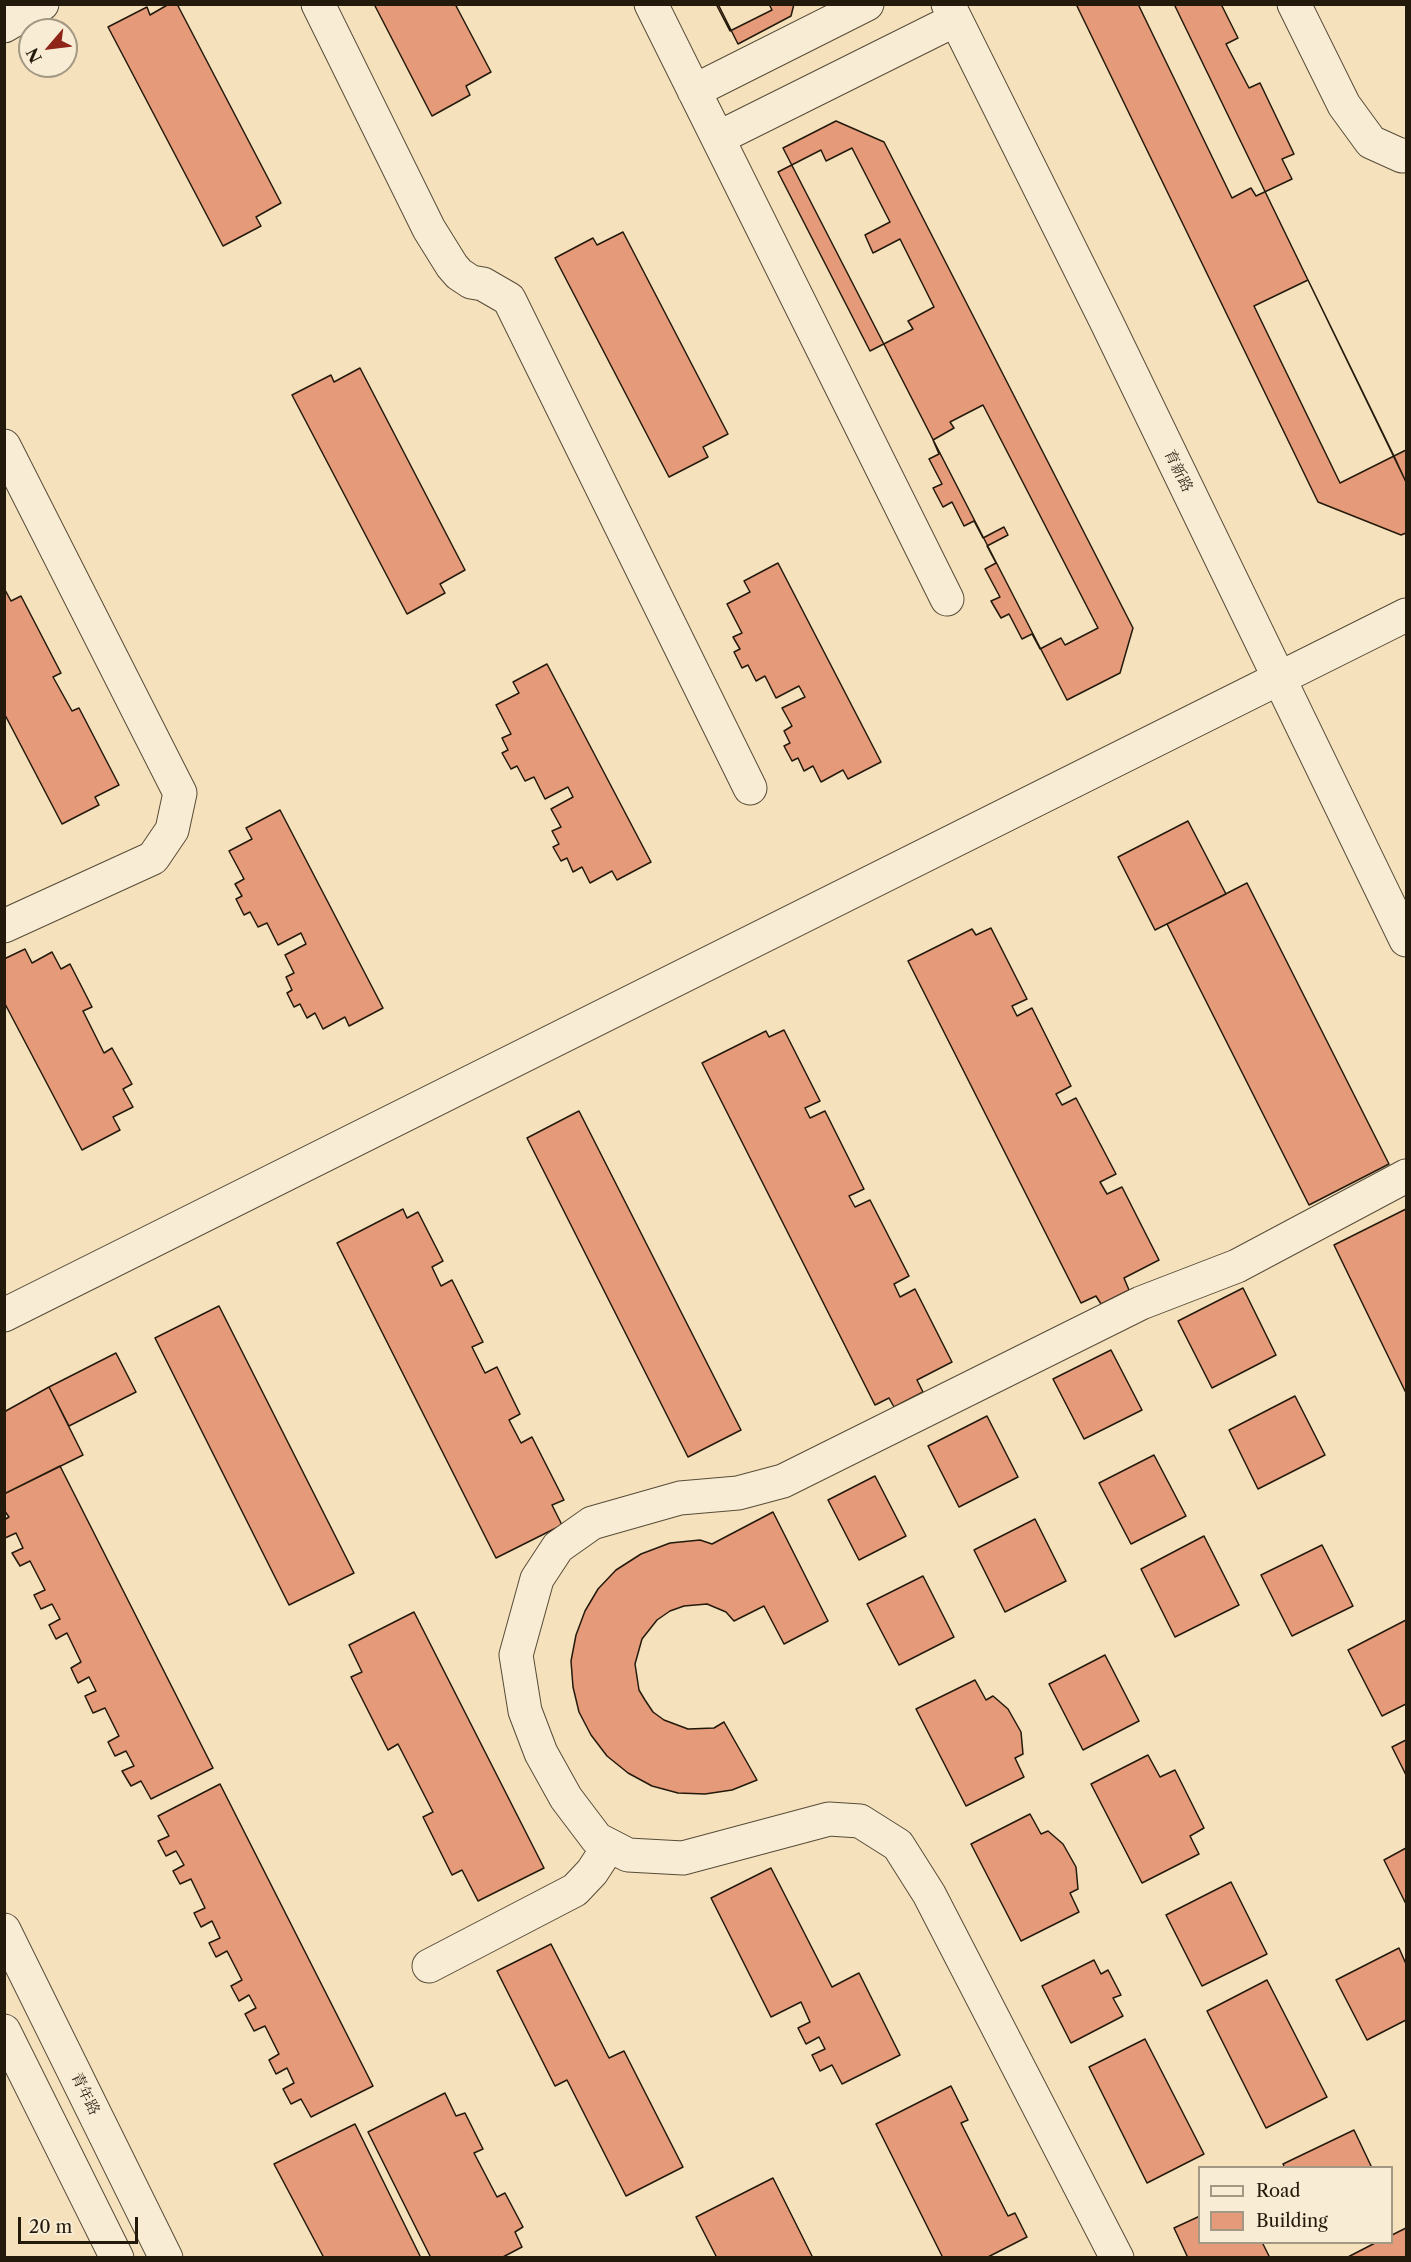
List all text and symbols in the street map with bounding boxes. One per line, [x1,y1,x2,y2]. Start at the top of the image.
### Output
north arrow [18,18,78,78]
text: N [22,45,46,66]
street label: 育新路 [1160,447,1196,495]
street label: 青年路 [67,2070,103,2118]
legend [1198,2166,1393,2244]
text: Road [1256,2180,1301,2202]
scale bar [21,2205,141,2243]
text: Building [1256,2210,1328,2232]
text: 20 m [29,2216,72,2238]

